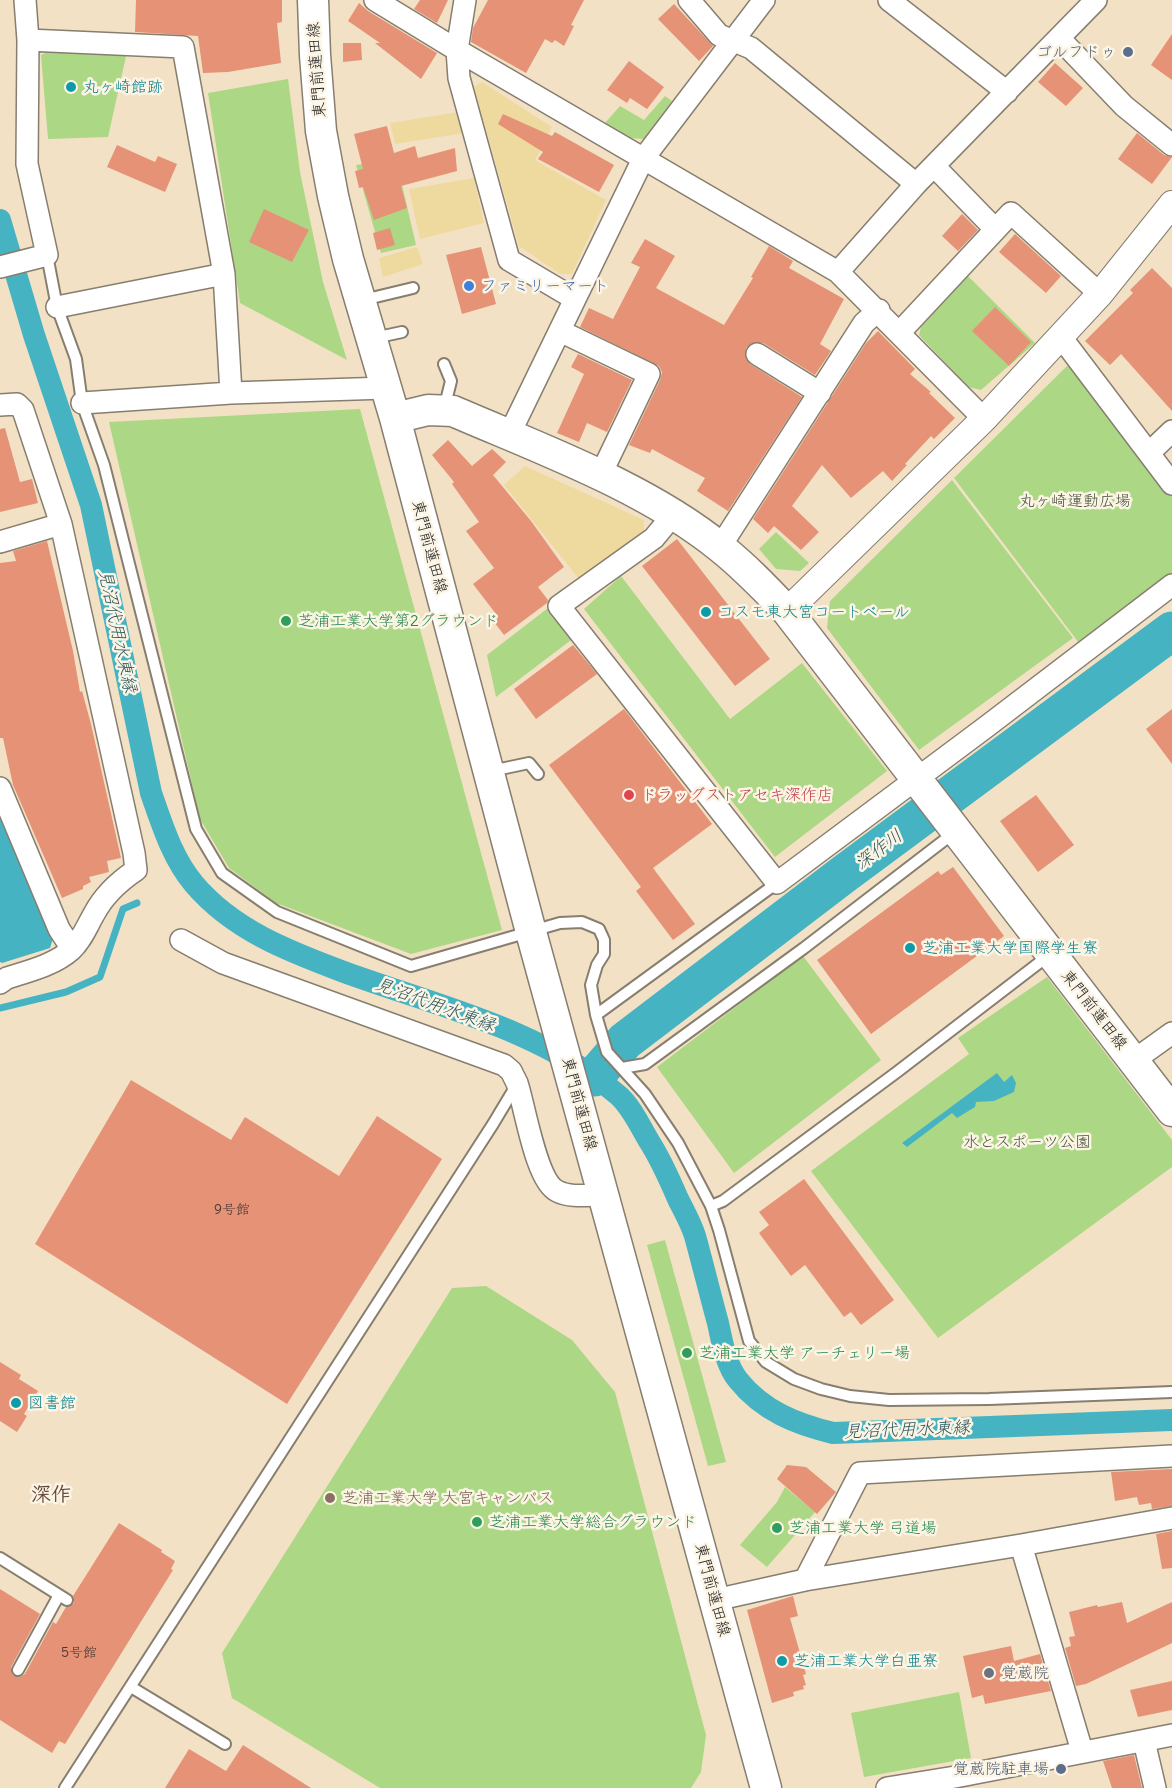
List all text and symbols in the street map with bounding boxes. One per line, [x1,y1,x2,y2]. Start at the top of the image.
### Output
street label: 東門前蓮田線 [304,21,330,119]
place label: ゴルフドゥ [1036,42,1116,62]
marker: ゴルフドゥ [1121,45,1135,59]
place label: 丸ヶ崎館跡 [83,77,163,97]
marker: 丸ヶ崎館跡 [64,80,78,94]
place label: ファミリーマート [481,276,609,296]
marker: ファミリーマート [462,279,476,293]
park label: 丸ヶ崎運動広場 [1019,491,1131,511]
street label: 東門前蓮田線 [407,498,451,596]
water label: 見沼代用水東縁 [93,567,141,695]
place label: コスモ東大宮コートベール [718,602,910,622]
marker: コスモ東大宮コートベール [699,605,713,619]
place label: 芝浦工業大学第2グラウンド [298,611,499,631]
marker: 芝浦工業大学第2グラウンド [279,614,293,628]
place label: ドラッグストアセキ深作店 [641,785,833,805]
marker: ドラッグストアセキ深作店 [622,788,636,802]
water label: 深作川 [851,825,907,875]
place label: 芝浦工業大学国際学生寮 [922,938,1098,958]
marker: 芝浦工業大学国際学生寮 [903,941,917,955]
street label: 東門前蓮田線 [1057,966,1131,1054]
water label: 見沼代用水東縁 [372,973,498,1037]
street label: 東門前蓮田線 [557,1055,601,1153]
park label: 水とスポーツ公園 [963,1132,1091,1152]
house number: 9号館 [214,1202,250,1218]
place label: 芝浦工業大学 アーチェリー場 [699,1343,910,1363]
marker: 芝浦工業大学 アーチェリー場 [680,1346,694,1360]
place label: 図書館 [28,1393,76,1413]
marker: 図書館 [9,1396,23,1410]
water label: 見沼代用水東縁 [844,1417,970,1443]
district label: 深作 [31,1483,71,1507]
place label: 芝浦工業大学 大宮キャンパス [342,1488,554,1508]
marker: 芝浦工業大学 大宮キャンパス [323,1491,337,1505]
place label: 芝浦工業大学総合グラウンド [489,1512,697,1532]
marker: 芝浦工業大学総合グラウンド [470,1515,484,1529]
place label: 芝浦工業大学 弓道場 [789,1518,937,1538]
marker: 芝浦工業大学 弓道場 [770,1521,784,1535]
street label: 東門前蓮田線 [690,1541,734,1639]
house number: 5号館 [61,1645,97,1661]
place label: 芝浦工業大学白亜寮 [794,1651,938,1671]
marker: 芝浦工業大学白亜寮 [775,1654,789,1668]
place label: 覚蔵院 [1001,1663,1049,1683]
marker: 覚蔵院 [982,1666,996,1680]
place label: 覚蔵院駐車場 [953,1759,1049,1779]
marker: 覚蔵院駐車場 [1054,1762,1068,1776]

